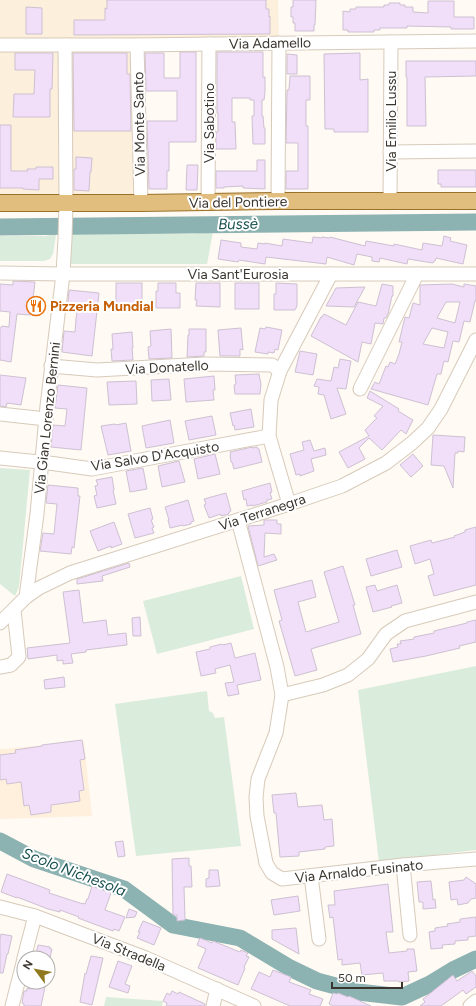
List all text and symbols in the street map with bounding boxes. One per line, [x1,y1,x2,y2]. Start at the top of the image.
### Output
street label: Via Adamello [229,34,311,53]
street label: Via Emilio Lussu [383,71,400,171]
street label: Via Monte Santo [130,72,149,176]
street label: Via Sabotino [201,83,218,163]
street label: Via del Pontiere [189,193,288,212]
water label: Bussè [218,215,258,233]
street label: Via Sant'Eurosia [187,266,289,283]
restaurant icon: Pizzeria Mundial [25,295,47,317]
place label: Pizzeria Mundial [50,298,154,315]
street label: Via Gian Lorenzo Bernini [31,341,64,495]
street label: Via Donatello [125,357,209,378]
street label: Via Salvo D'Acquisto [90,438,220,475]
street label: Via Terranegra [217,490,308,534]
water label: Scolo Nichesola [20,844,129,900]
street label: Via Arnaldo Fusinato [294,856,424,887]
street label: Via Stradella [89,930,168,975]
north arrow [16,950,56,990]
text: N [20,958,36,972]
scale bar [332,964,402,990]
text: 50 m [338,971,366,985]

